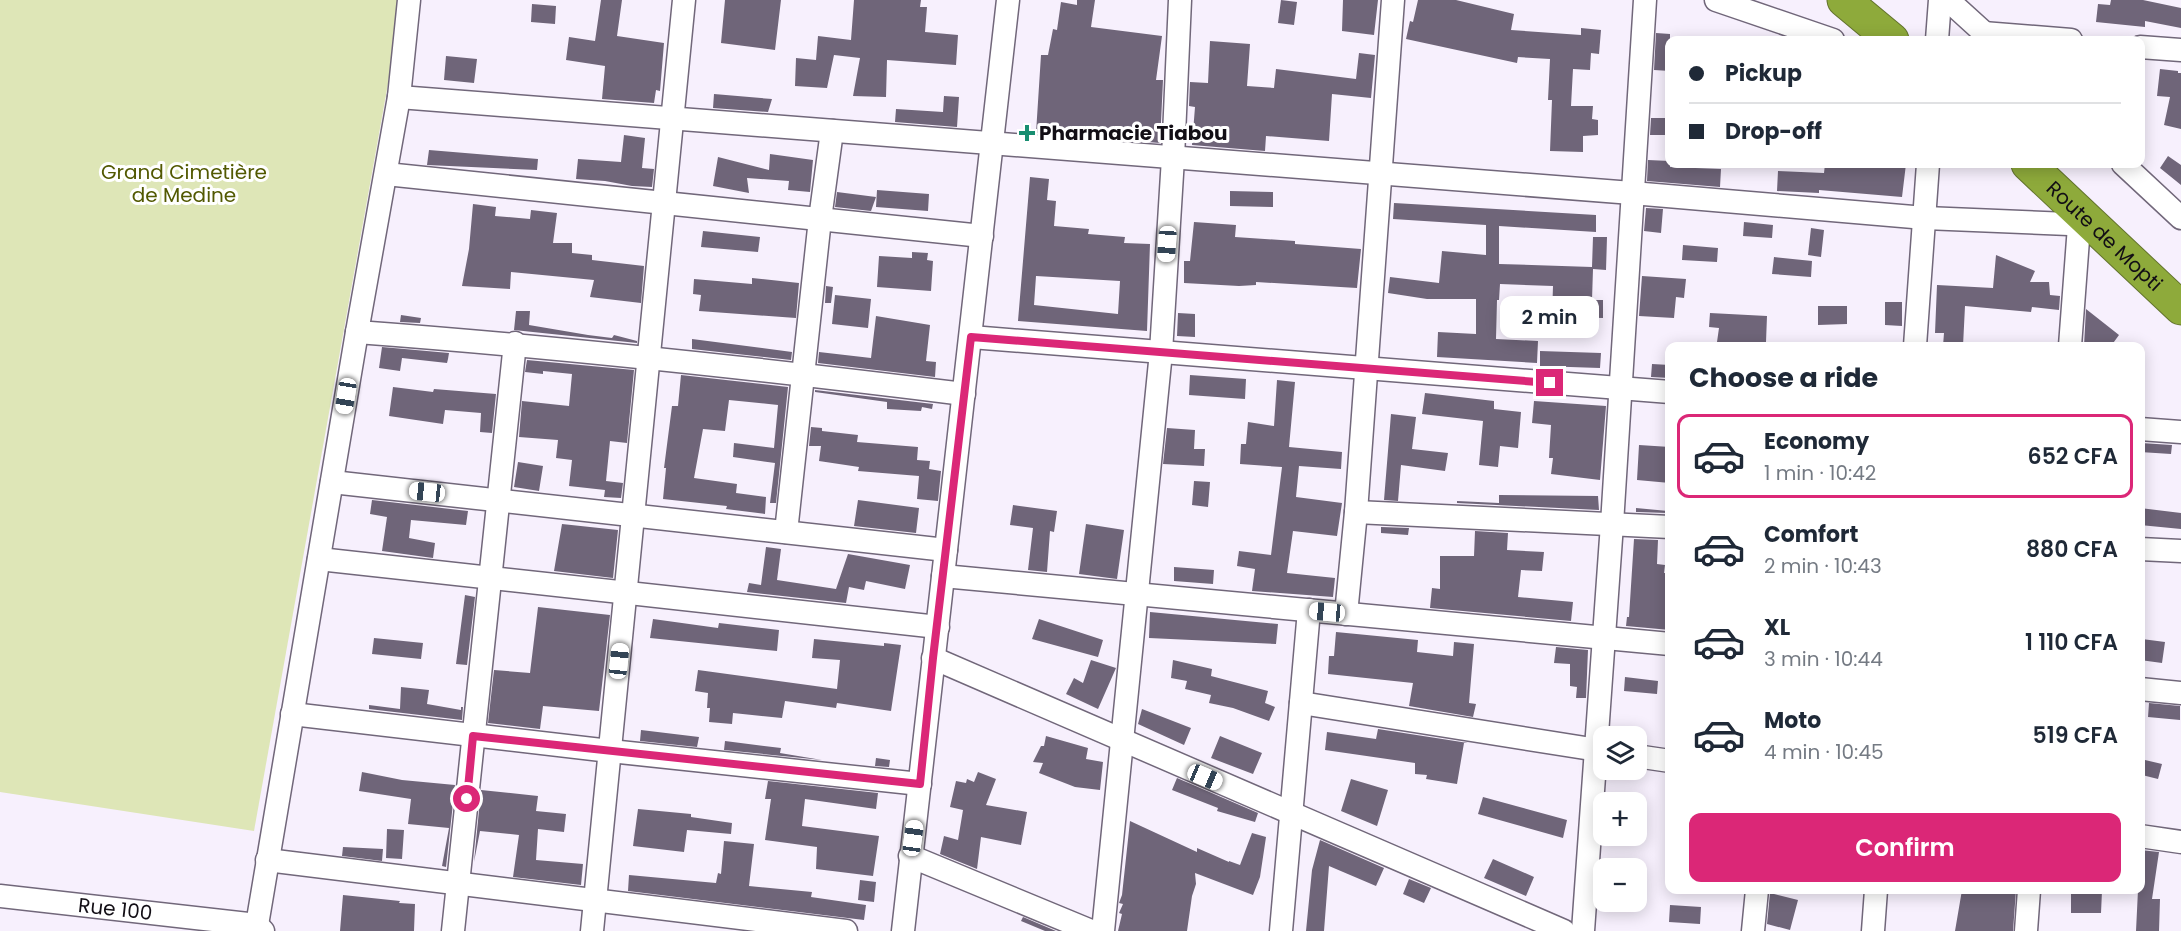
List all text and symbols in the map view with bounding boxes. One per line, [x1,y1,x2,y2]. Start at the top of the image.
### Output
text: Pickup [1725,58,1802,89]
text: Drop-off [1725,116,1822,147]
place label: Pharmacie Tiabou [1039,119,1228,147]
marker: Pharmacie Tiabou [1020,126,1034,140]
park label: Grand Cimetière de Medine [101,158,267,209]
street label: Route de Mopti [2040,174,2169,298]
car [1157,225,1177,263]
callout: 2 min [1500,296,1600,338]
text: 2 min [1522,303,1577,331]
text: Choose a ride [1689,359,1878,396]
route end [1536,369,1563,396]
car [334,377,358,415]
text: Economy [1764,426,1869,457]
icon: car [1692,429,1746,483]
text: 652 CFA [2028,441,2118,472]
text: 1 min · 10:42 [1764,459,1876,487]
car [408,481,446,503]
text: Comfort [1764,519,1858,550]
icon: car [1692,522,1746,576]
text: 880 CFA [2026,534,2118,565]
text: 2 min · 10:43 [1764,552,1882,580]
car [1308,601,1346,623]
text: XL [1764,612,1790,643]
icon: car [1692,615,1746,669]
text: 1 110 CFA [2025,627,2118,658]
car [608,642,630,680]
text: 3 min · 10:44 [1764,645,1883,673]
text: Moto [1764,705,1821,736]
icon: car [1692,708,1746,762]
text: 519 CFA [2033,720,2118,751]
map controls [1593,726,1647,912]
button: layers [1593,726,1647,780]
text: 4 min · 10:45 [1764,738,1884,766]
car [1185,762,1225,792]
route start [453,785,480,812]
button: + [1593,792,1647,846]
button: Confirm [1689,813,2121,882]
car [902,819,924,857]
button: − [1593,858,1647,912]
street label: Rue 100 [77,891,154,927]

